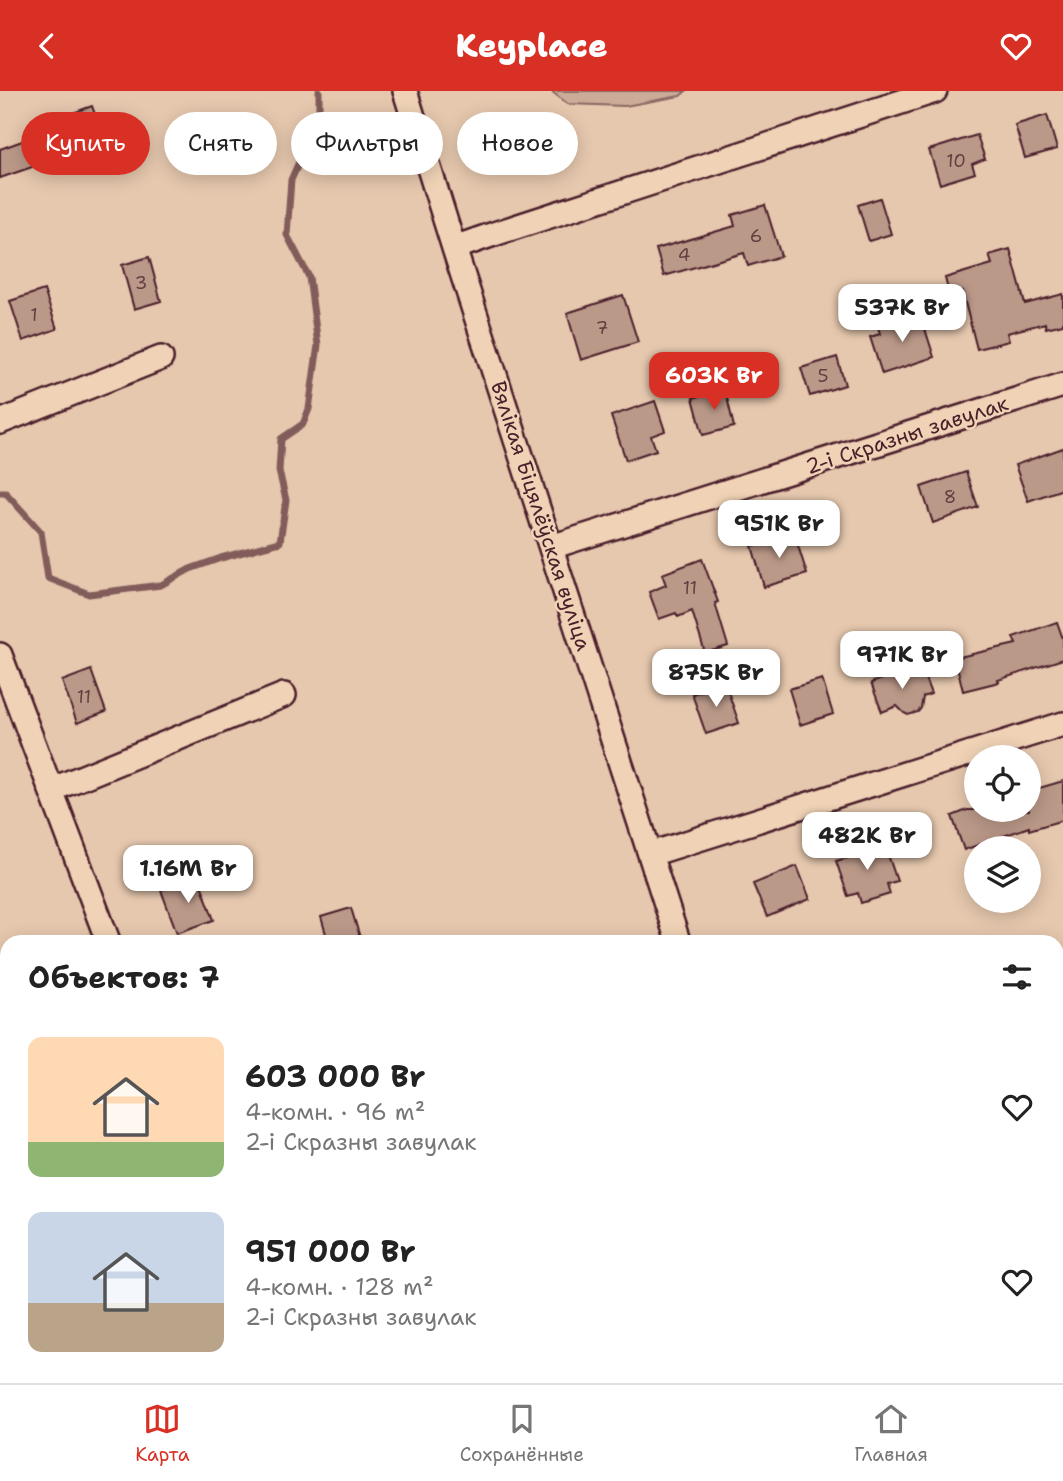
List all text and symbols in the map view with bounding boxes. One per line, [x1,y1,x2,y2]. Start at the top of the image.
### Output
text: Keyplace [455,24,608,67]
icon: back [28,27,66,65]
icon: heart [997,27,1035,65]
chip: Купить [21,112,150,175]
chip: Снять [164,112,277,175]
chip: Фильтры [291,112,443,175]
chip: Новое [457,112,578,175]
house number: 10 [946,149,966,173]
house number: 6 [750,224,762,248]
house number: 4 [678,243,690,267]
house number: 3 [135,271,147,295]
pin: 537K Br [837,285,967,344]
text: 537K Br [854,292,950,322]
house number: 1 [30,303,38,327]
house number: 7 [596,316,608,340]
pin: 603K Br [649,353,779,412]
text: 603K Br [665,360,763,390]
house number: 5 [817,364,829,388]
street label: Вялікая Біцялёўская вуліца [484,378,598,654]
street label: 2-і Скразны завулак [802,389,1012,481]
house number: 8 [944,485,956,509]
pin: 951K Br [714,501,844,560]
text: 951K Br [734,508,824,538]
house number: 11 [683,576,697,600]
pin: 971K Br [837,631,967,691]
text: 971K Br [856,639,948,669]
pin: 875K Br [651,649,781,709]
text: 875K Br [668,657,764,687]
house number: 11 [77,685,91,709]
map controls [964,745,1041,913]
button: locate [964,745,1041,822]
pin: 482K Br [802,813,932,872]
text: 482K Br [818,820,916,850]
button: layers [964,836,1041,913]
pin: 1.16M Br [116,845,260,905]
text: 1.16M Br [139,853,237,883]
text: Объектов: 7 [28,957,220,998]
icon: filters [998,958,1036,996]
text: 603 000 Br [245,1056,425,1097]
icon: home [84,1065,168,1149]
icon: heart [998,1088,1036,1126]
text: 4-комн. · 96 m² [245,1097,425,1127]
text: 2-і Скразны завулак [245,1127,477,1157]
text: 951 000 Br [245,1231,416,1272]
icon: home [84,1240,168,1324]
icon: heart [998,1263,1036,1301]
text: 4-комн. · 128 m² [245,1272,433,1302]
text: 2-і Скразны завулак [245,1302,477,1332]
tab: Карта [135,1400,190,1467]
tab: Сохранённые [460,1400,584,1467]
tab: Главная [854,1400,928,1467]

